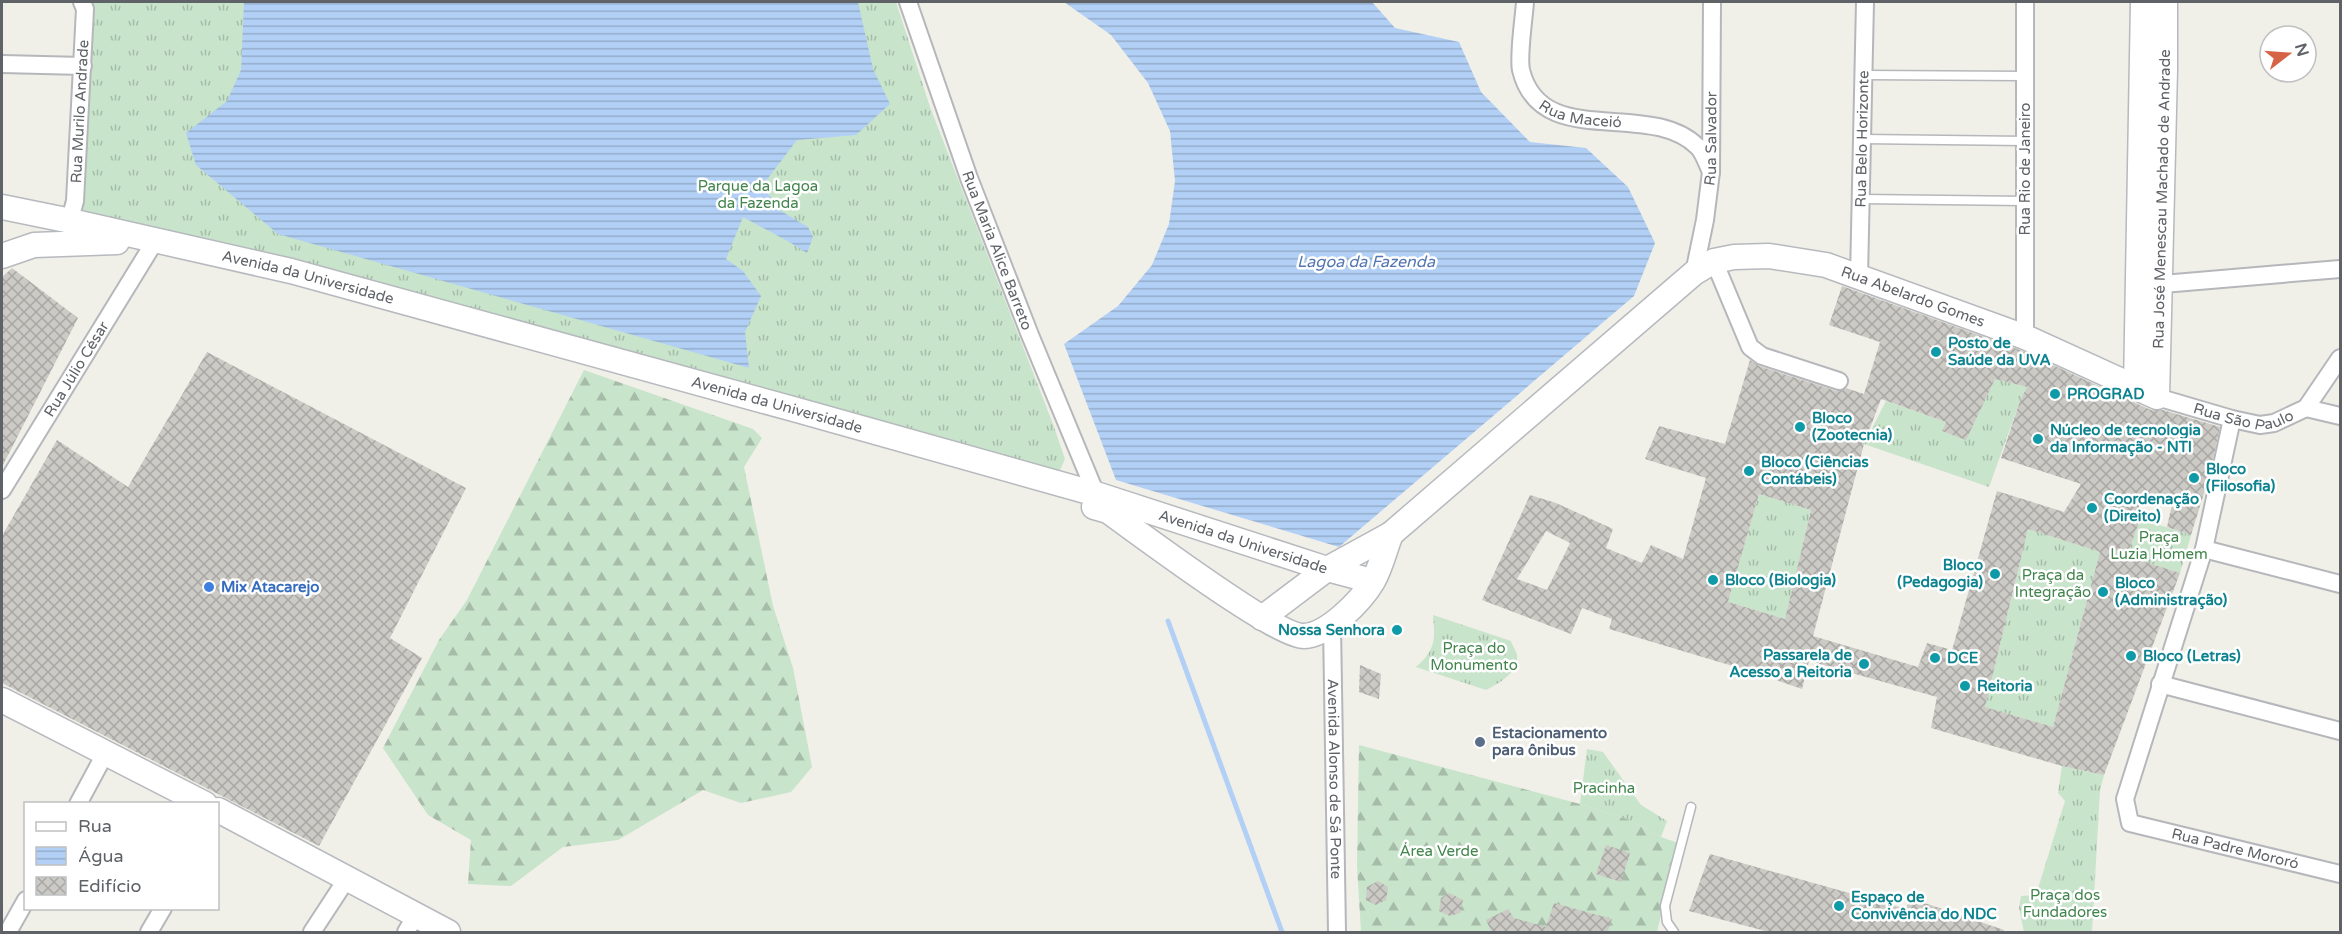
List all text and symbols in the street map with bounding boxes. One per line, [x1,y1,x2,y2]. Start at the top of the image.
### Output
north arrow [2258,24,2318,84]
street label: Rua Murilo Andrade [67,39,92,184]
text: N [2290,41,2313,59]
street label: Rua José Menescau Machado de Andrade [2149,49,2174,349]
street label: Rua Belo Horizonte [1852,70,1873,208]
street label: Rua Salvador [1700,91,1720,187]
street label: Rua Maceió [1536,96,1622,131]
street label: Rua Rio de Janeiro [2016,103,2034,235]
street label: Rua Maria Alice Barreto [958,169,1036,333]
park label: Parque da Lagoa da Fazenda [698,177,818,212]
street label: Avenida da Universidade [220,247,396,308]
water label: Lagoa da Fazenda [1297,252,1436,272]
street label: Rua Abelardo Gomes [1839,262,1987,331]
street label: Rua Júlio César [40,318,113,420]
place label: Posto de Saúde da UVA [1948,334,2051,369]
marker: Posto de Saúde da UVA [1929,345,1943,359]
street label: Avenida da Universidade [690,372,864,437]
place label: PROGRAD [2067,385,2144,403]
marker: PROGRAD [2048,387,2062,401]
street label: Rua São Paulo [2191,399,2296,435]
place label: Bloco (Zootecnia) [1812,409,1893,444]
marker: Bloco (Zootecnia) [1793,420,1807,434]
place label: Núcleo de tecnologia da Informação - NTI [2050,421,2201,457]
marker: Núcleo de tecnologia da Informação - NTI [2031,432,2045,446]
place label: Bloco (Ciências Contábeis) [1761,453,1869,488]
place label: Bloco (Filosofia) [2206,460,2275,495]
marker: Bloco (Ciências Contábeis) [1742,464,1756,478]
marker: Bloco (Filosofia) [2187,471,2201,485]
place label: Coordenação (Direito) [2104,490,2199,525]
marker: Coordenação (Direito) [2085,501,2099,515]
street label: Avenida da Universidade [1156,506,1330,578]
park label: Praça Luzia Homem [2110,528,2208,563]
place label: Bloco (Pedagogia) [1897,556,1983,592]
park label: Praça da Integração [2015,566,2091,601]
marker: Bloco (Pedagogia) [1988,567,2002,581]
place label: Bloco (Biologia) [1725,571,1836,590]
marker: Bloco (Biologia) [1706,573,1720,587]
place label: Bloco (Administração) [2115,574,2228,610]
place label: Mix Atacarejo [221,578,319,597]
marker: Mix Atacarejo [202,580,216,594]
marker: Bloco (Administração) [2096,585,2110,599]
place label: Nossa Senhora [1278,621,1385,639]
marker: Nossa Senhora [1390,623,1404,637]
park label: Praça do Monumento [1430,639,1518,674]
place label: Passarela de Acesso a Reitoria [1729,646,1853,681]
place label: Bloco (Letras) [2143,647,2241,665]
place label: DCE [1947,649,1979,667]
marker: Bloco (Letras) [2124,649,2138,663]
marker: DCE [1928,651,1942,665]
marker: Passarela de Acesso a Reitoria [1857,657,1871,671]
place label: Reitoria [1977,677,2033,695]
street label: Avenida Alonso de Sá Ponte [1324,679,1345,879]
marker: Reitoria [1958,679,1972,693]
place label: Estacionamento para ônibus [1492,724,1607,760]
marker: Estacionamento para ônibus [1473,735,1487,749]
park label: Pracinha [1573,779,1635,797]
legend [24,802,219,910]
text: Rua [78,815,112,837]
street label: Rua Padre Mororó [2170,824,2301,873]
park label: Área Verde [1400,842,1479,860]
text: Água [78,845,124,867]
text: Edifício [78,875,142,897]
park label: Praça dos Fundadores [2023,886,2107,921]
place label: Espaço de Convivência do NDC [1851,888,1997,923]
marker: Espaço de Convivência do NDC [1832,899,1846,913]

